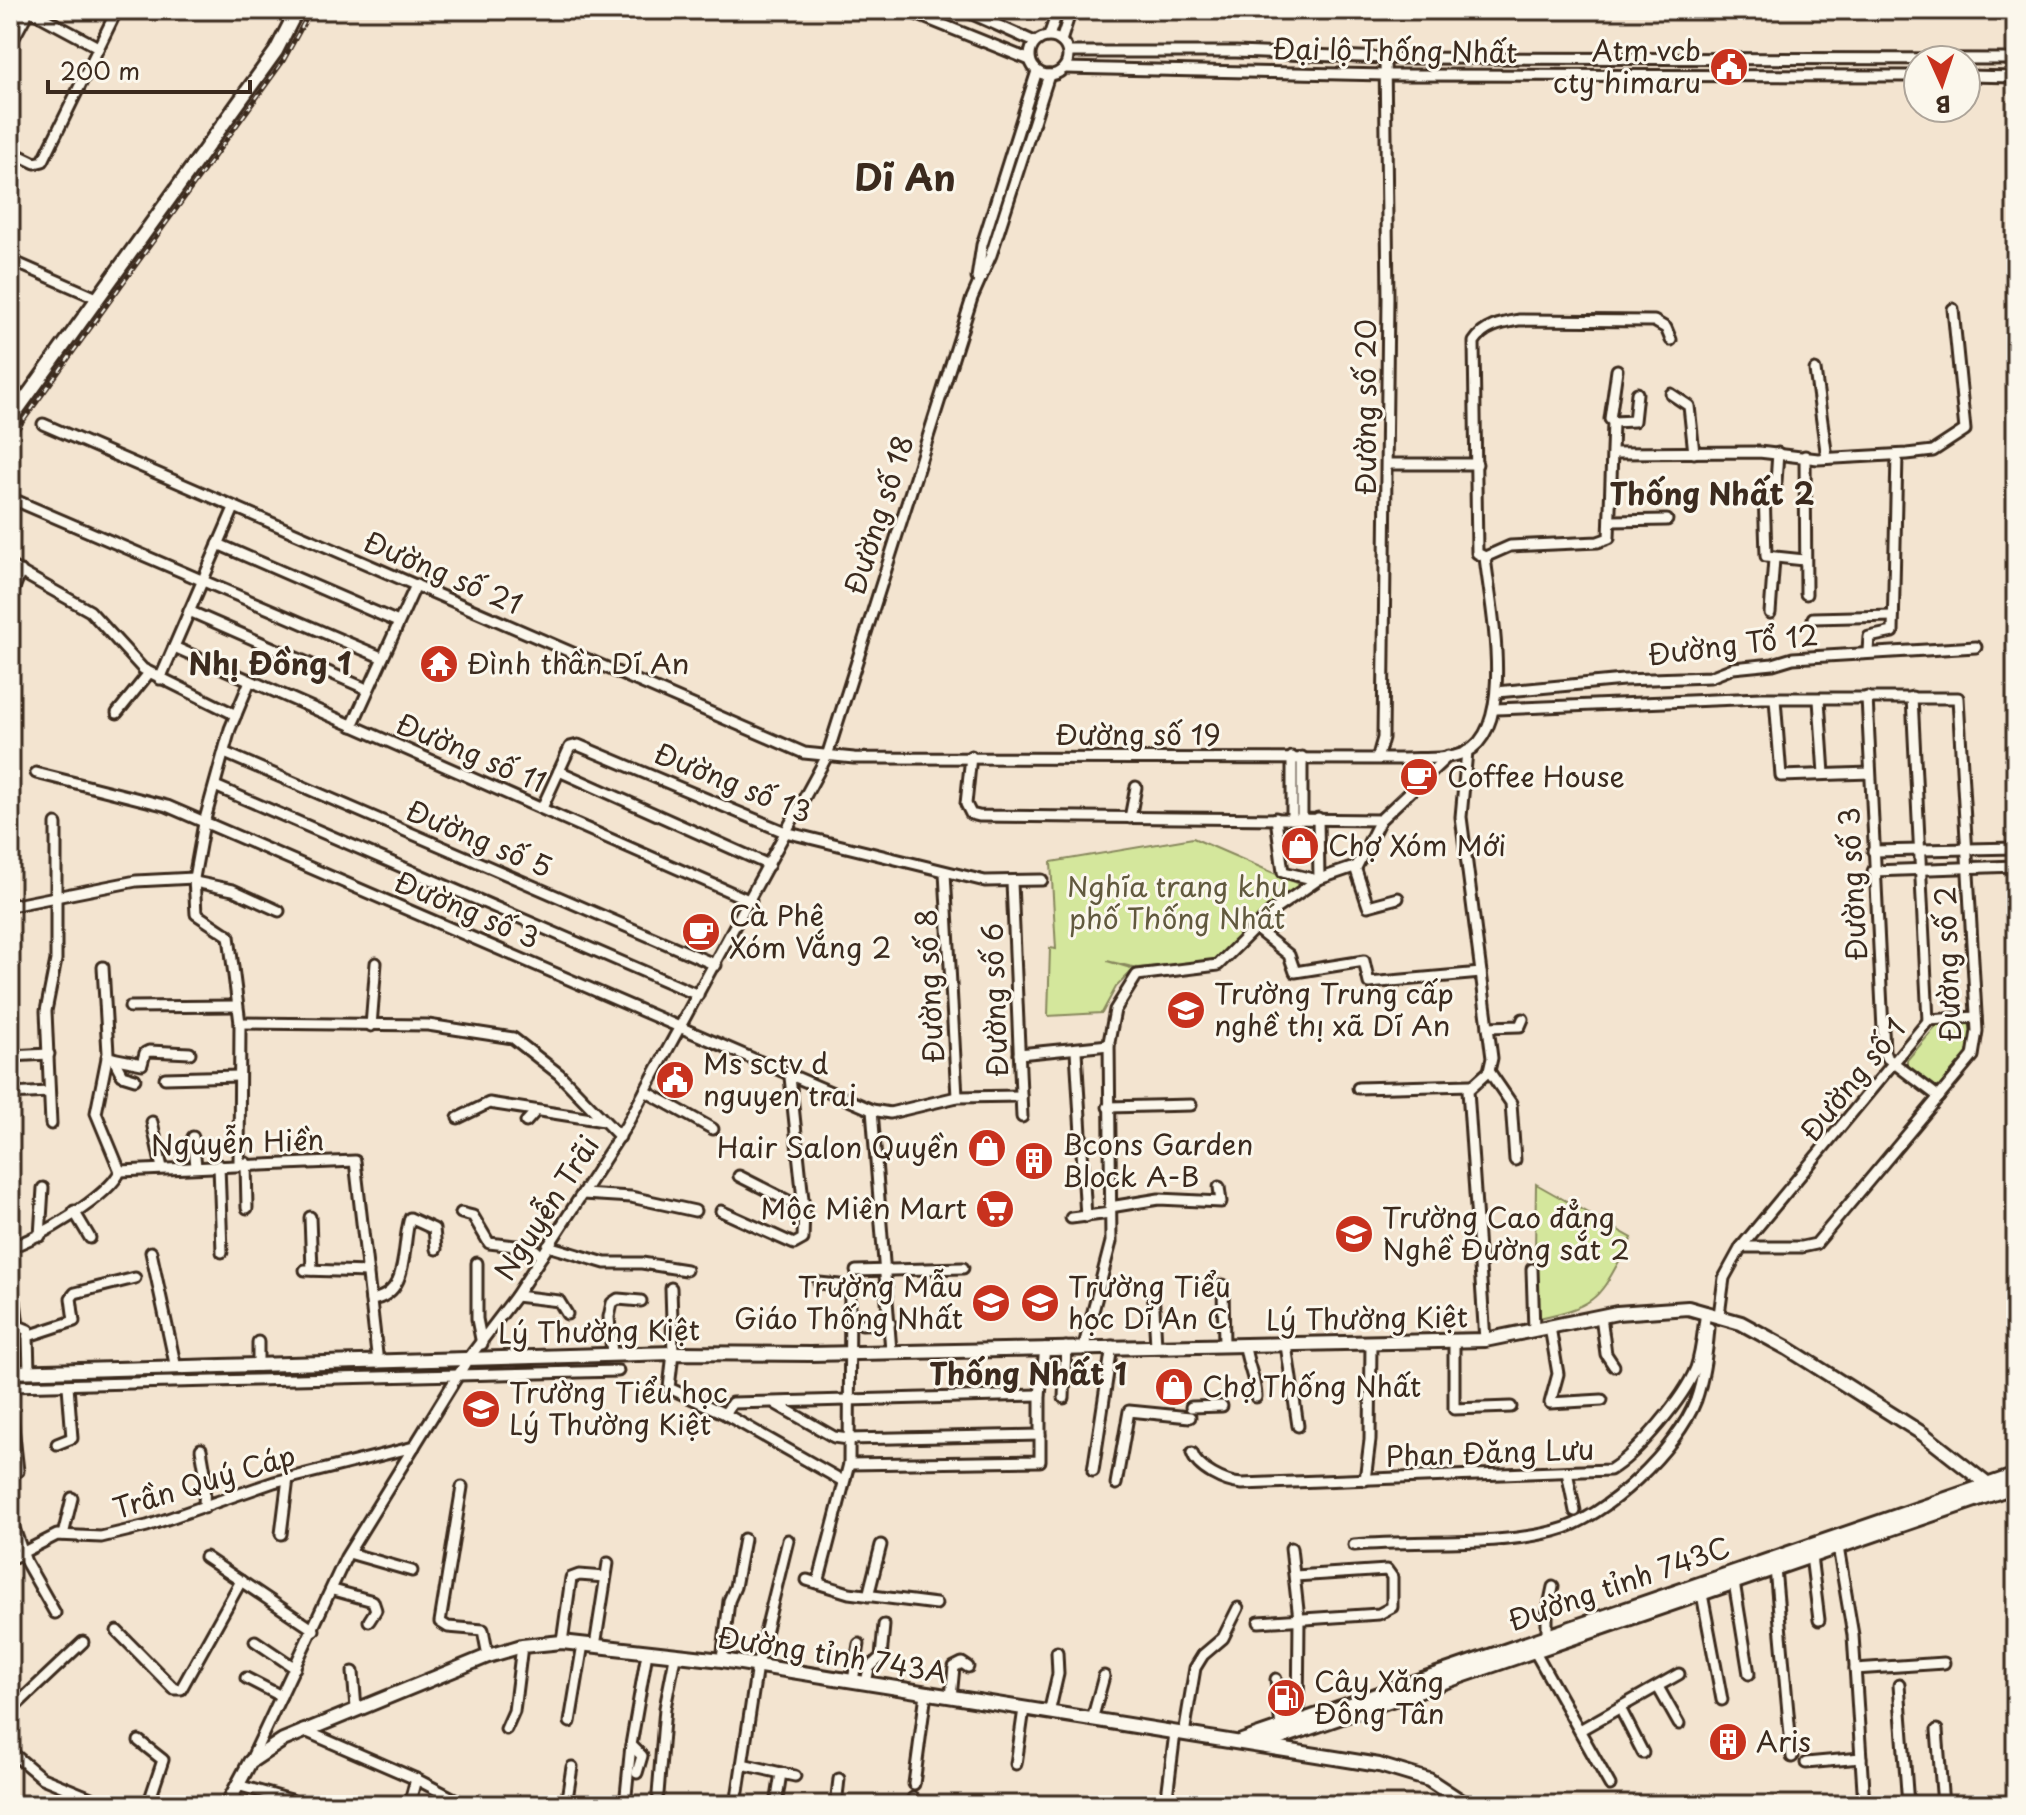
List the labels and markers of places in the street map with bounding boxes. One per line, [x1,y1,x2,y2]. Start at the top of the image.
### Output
place label: Atm vcb cty himaru [1553,28,1701,103]
public building icon: Atm vcb cty himaru [1708,46,1750,88]
place label: Đình thần Dĩ An [467,641,689,684]
temple icon: Đình thần Dĩ An [418,643,460,685]
place label: Coffee House [1447,754,1625,797]
cafe icon: Coffee House [1398,756,1440,798]
place label: Chợ Xóm Mới [1328,823,1506,866]
shop icon: Chợ Xóm Mới [1279,825,1321,867]
place label: Cà Phê Xóm Vắng 2 [729,893,891,968]
cafe icon: Cà Phê Xóm Vắng 2 [680,911,722,953]
place label: Trường Trung cấp nghề thị xã Dĩ An [1214,971,1454,1046]
school or university icon: Trường Trung cấp nghề thị xã Dĩ An [1165,989,1207,1031]
place label: Ms sctv d nguyen trai [703,1041,856,1116]
public building icon: Ms sctv d nguyen trai [654,1059,696,1101]
place label: Bcons Garden Block A-B [1062,1122,1253,1197]
place label: Hair Salon Quyền [717,1125,959,1168]
shop icon: Hair Salon Quyền [966,1127,1008,1169]
building icon: Bcons Garden Block A-B [1013,1140,1055,1182]
place label: Mộc Miên Mart [760,1186,967,1229]
supermarket icon: Mộc Miên Mart [974,1188,1016,1230]
place label: Trường Cao đẳng Nghề Đường sắt 2 [1382,1195,1630,1270]
school or university icon: Trường Cao đẳng Nghề Đường sắt 2 [1333,1213,1375,1255]
place label: Trường Mẫu Giáo Thống Nhất [734,1264,963,1339]
place label: Trường Tiểu học Dĩ An C [1068,1264,1231,1339]
school or university icon: Trường Mẫu Giáo Thống Nhất [970,1282,1012,1324]
school or university icon: Trường Tiểu học Dĩ An C [1019,1282,1061,1324]
place label: Chợ Thống Nhất [1202,1364,1421,1407]
shop icon: Chợ Thống Nhất [1153,1366,1195,1408]
place label: Trường Tiểu học Lý Thường Kiệt [509,1370,728,1445]
school or university icon: Trường Tiểu học Lý Thường Kiệt [460,1388,502,1430]
place label: Cây Xăng Đông Tân [1314,1659,1445,1734]
fuel station icon: Cây Xăng Đông Tân [1265,1677,1307,1719]
place label: Aris [1756,1719,1811,1762]
building icon: Aris [1707,1721,1749,1763]

